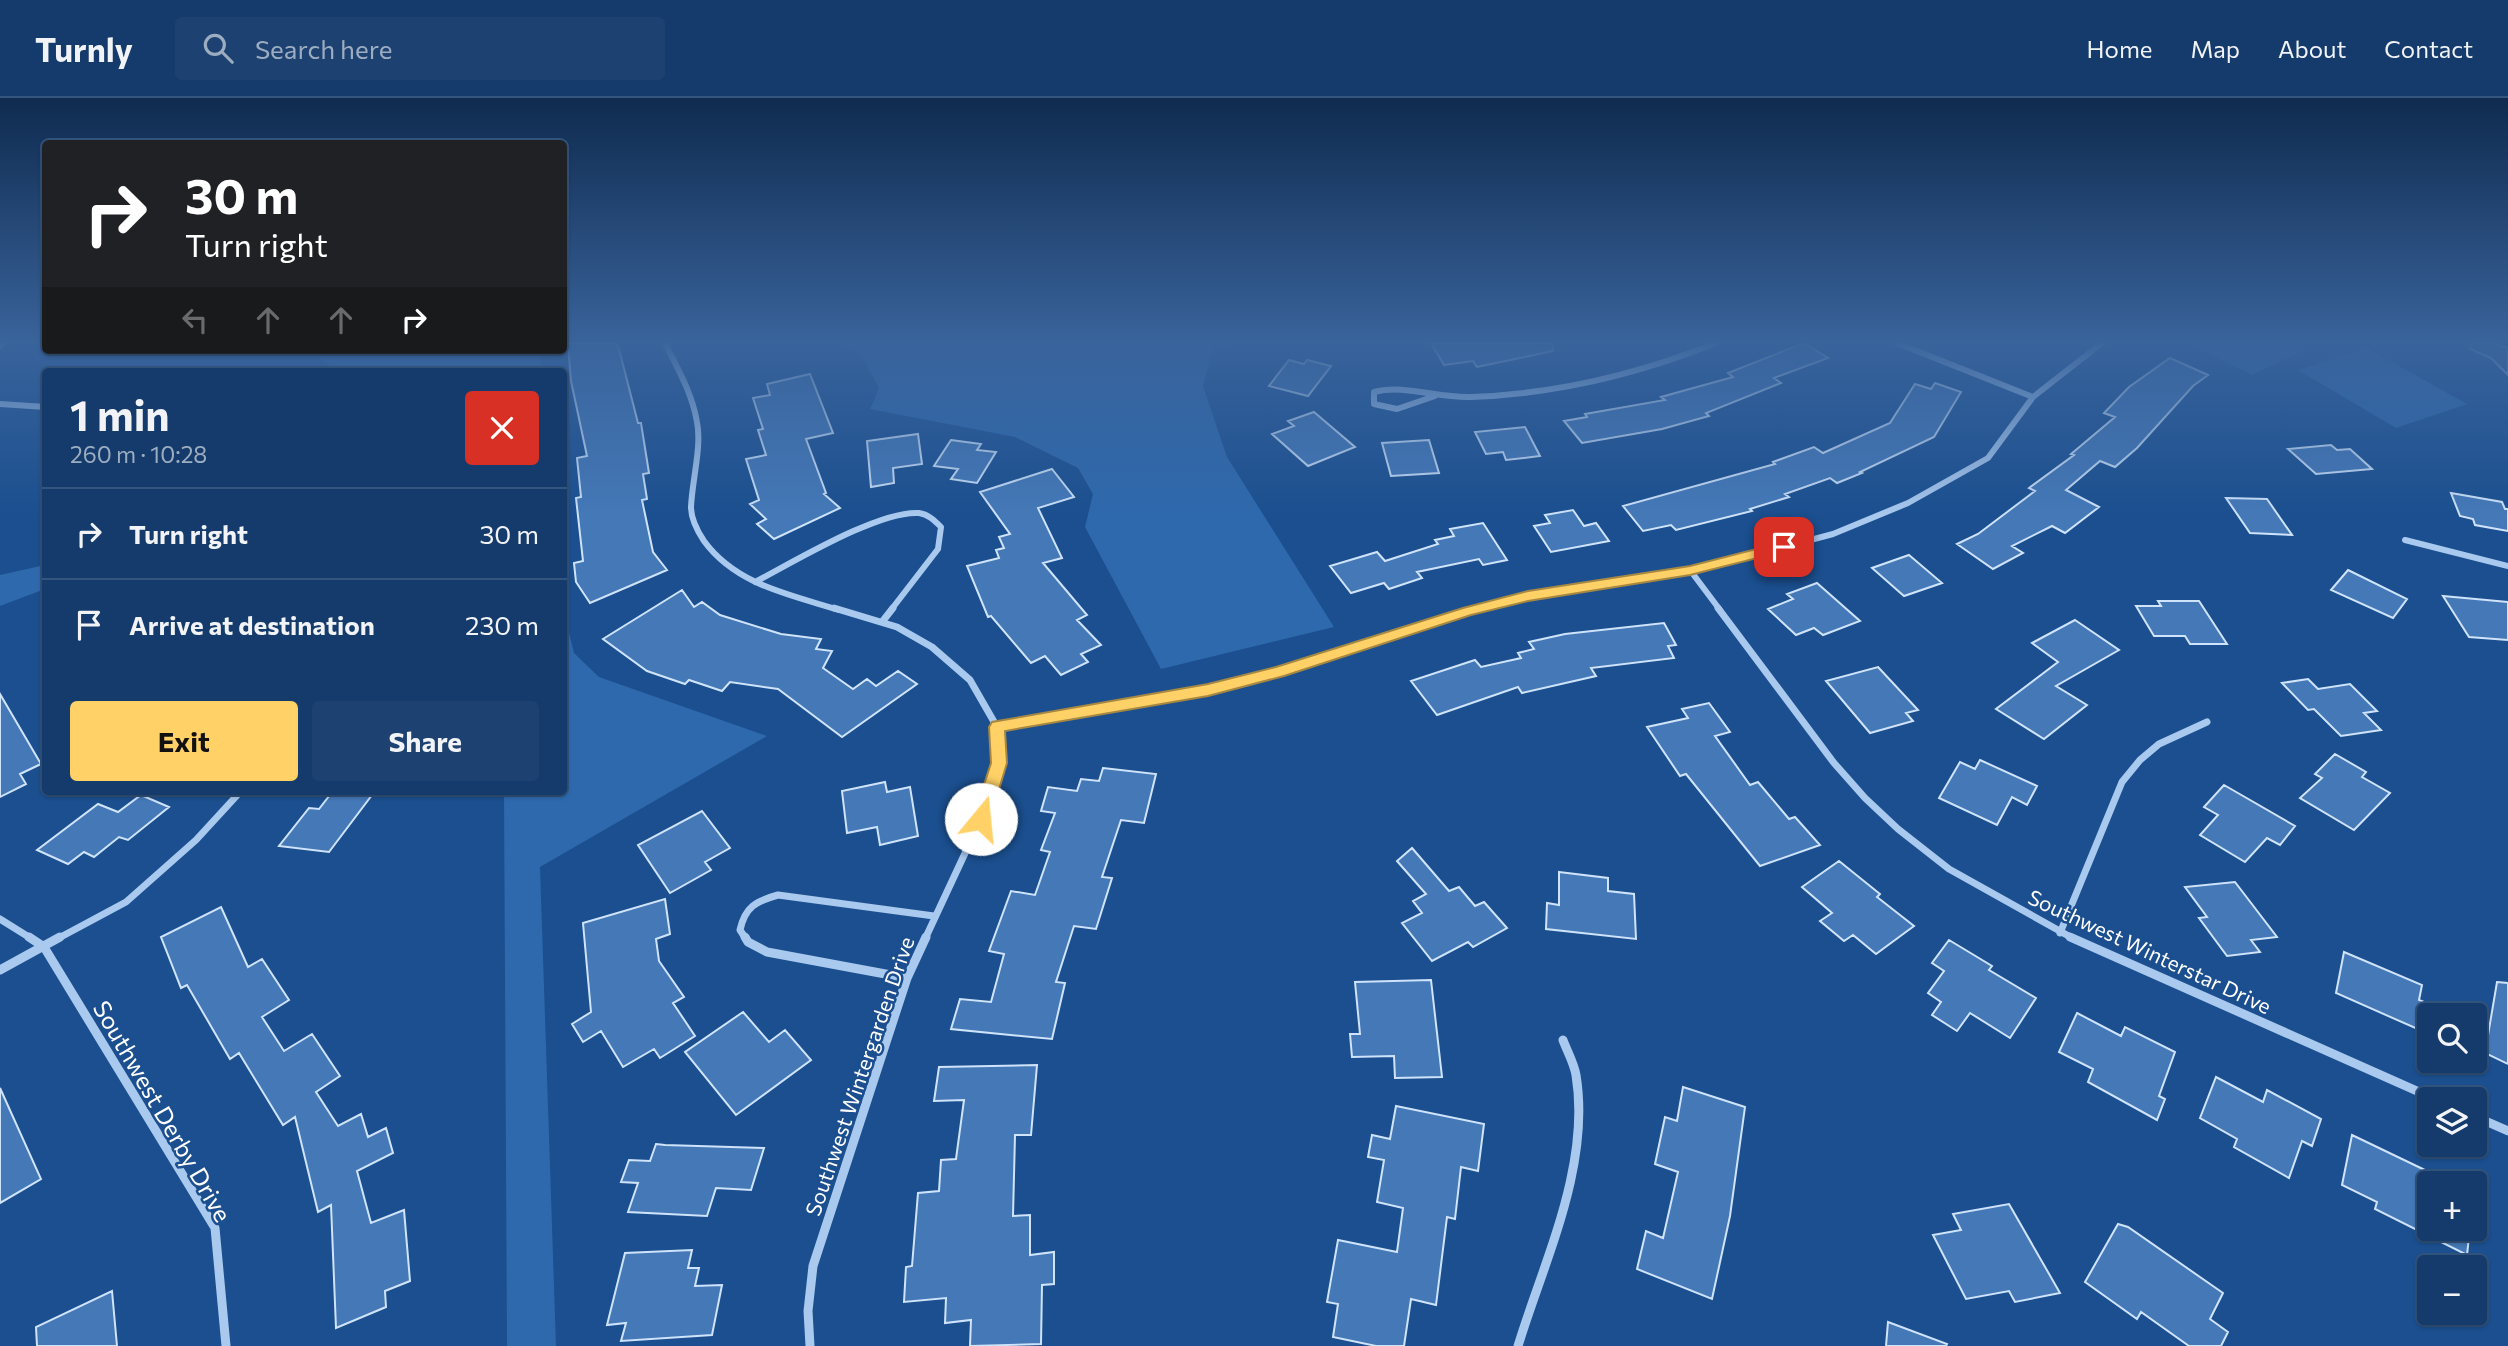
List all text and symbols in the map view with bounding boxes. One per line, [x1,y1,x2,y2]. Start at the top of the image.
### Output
search box [175,17,665,80]
text: Turnly [35,28,133,69]
icon: search [199,29,237,67]
text: Search here [255,33,392,64]
text: Home [2087,34,2153,63]
text: Map [2191,34,2240,63]
text: About [2278,34,2346,63]
text: Contact [2384,34,2473,63]
text: 30 m [185,164,298,224]
icon: right [70,168,161,259]
text: Turn right [185,224,328,264]
icon: left [176,301,214,339]
icon: ahead [249,301,287,339]
icon: ahead [322,301,360,339]
icon: right [395,301,433,339]
text: 1 min [70,388,170,440]
button: close [465,391,539,465]
text: 260 m · 10:28 [70,440,207,468]
icon: right [70,515,108,553]
pin [1754,517,1814,577]
text: Turn right [129,518,248,549]
text: 30 m [480,518,539,549]
icon: arrive [1765,528,1803,566]
icon: arrive [70,606,108,644]
text: Arrive at destination [129,609,375,640]
text: 230 m [465,609,539,640]
button: Exit [70,701,298,781]
button: Share [312,701,539,781]
position arrow [944,782,1018,856]
street label: Southwest Winterstar Drive [2024,884,2276,1018]
street label: Southwest Wintergarden Drive [799,933,919,1219]
street label: Southwest Derby Drive [88,995,238,1227]
map controls [2417,1003,2487,1325]
button: search [2417,1003,2487,1073]
button: layers [2417,1087,2487,1157]
button: + [2417,1171,2487,1241]
button: − [2417,1255,2487,1325]

